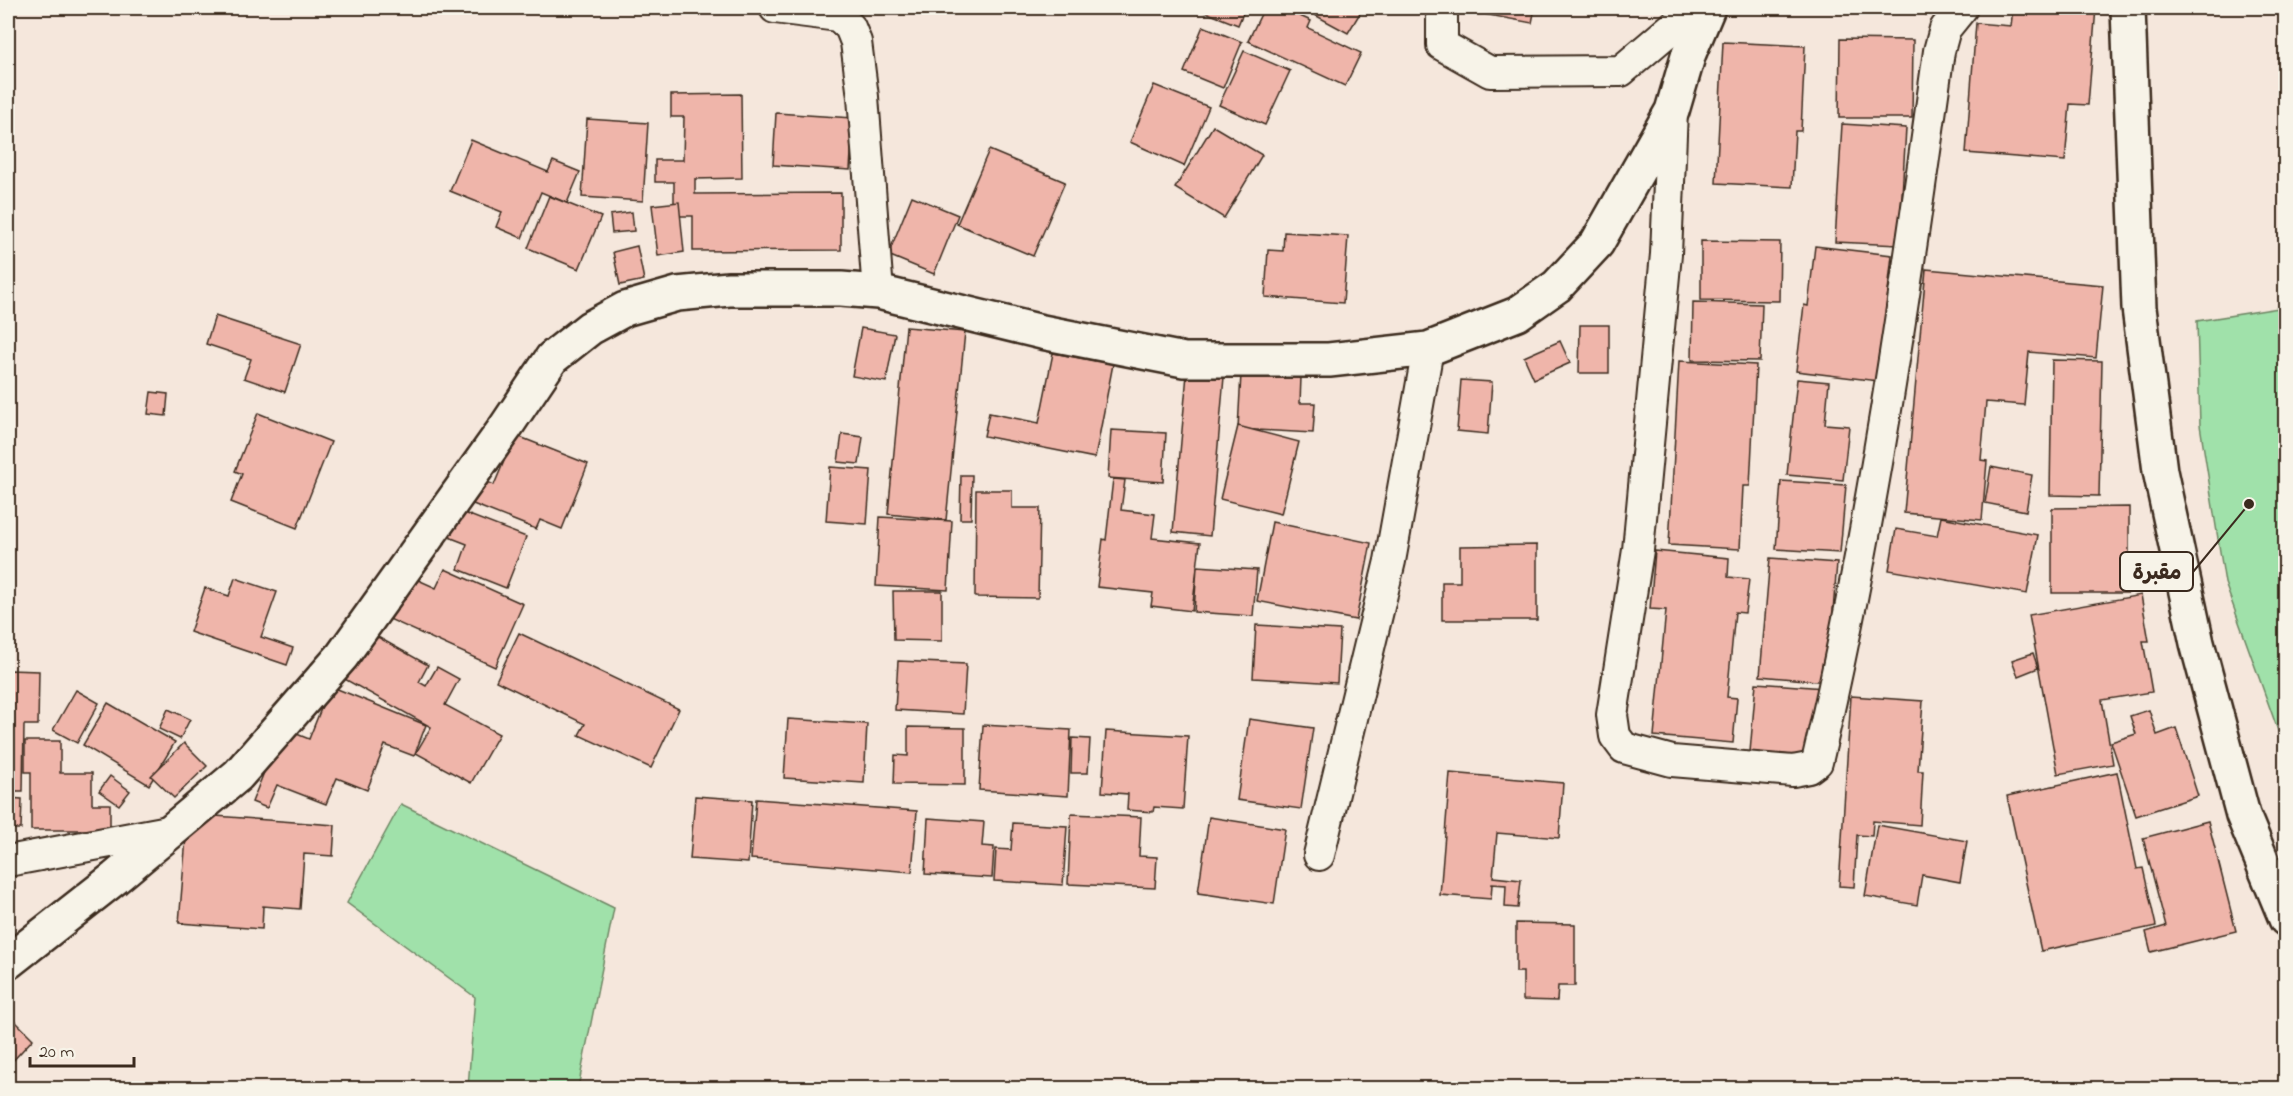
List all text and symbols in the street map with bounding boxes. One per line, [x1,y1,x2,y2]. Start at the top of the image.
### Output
callout: مقبرة [2120,552,2193,591]
text: مقبرة [2133,559,2182,589]
scale bar [30,1030,134,1068]
text: 20 m [39,1040,74,1066]

